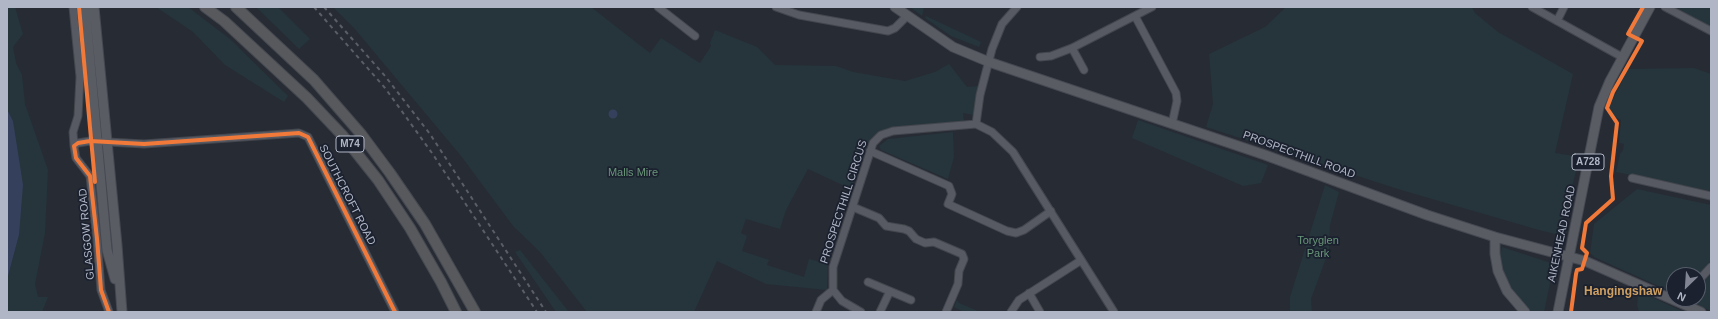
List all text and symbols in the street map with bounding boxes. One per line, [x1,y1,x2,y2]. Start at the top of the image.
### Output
street label: PROSPECTHILL ROAD [1241,129,1357,181]
road number: M74 [336,136,364,152]
street label: PROSPECTHILL CIRCUS [818,139,870,265]
street label: SOUTHCROFT ROAD [316,142,378,248]
road number: A728 [1572,154,1604,170]
park label: Malls Mire [608,166,658,180]
street label: AIKENHEAD ROAD [1545,184,1579,284]
street label: GLASGOW ROAD [76,188,98,280]
park label: Toryglen Park [1297,234,1339,260]
north arrow [1666,267,1706,307]
district label: Hangingshaw [1584,285,1662,299]
text: N [1675,290,1687,304]

